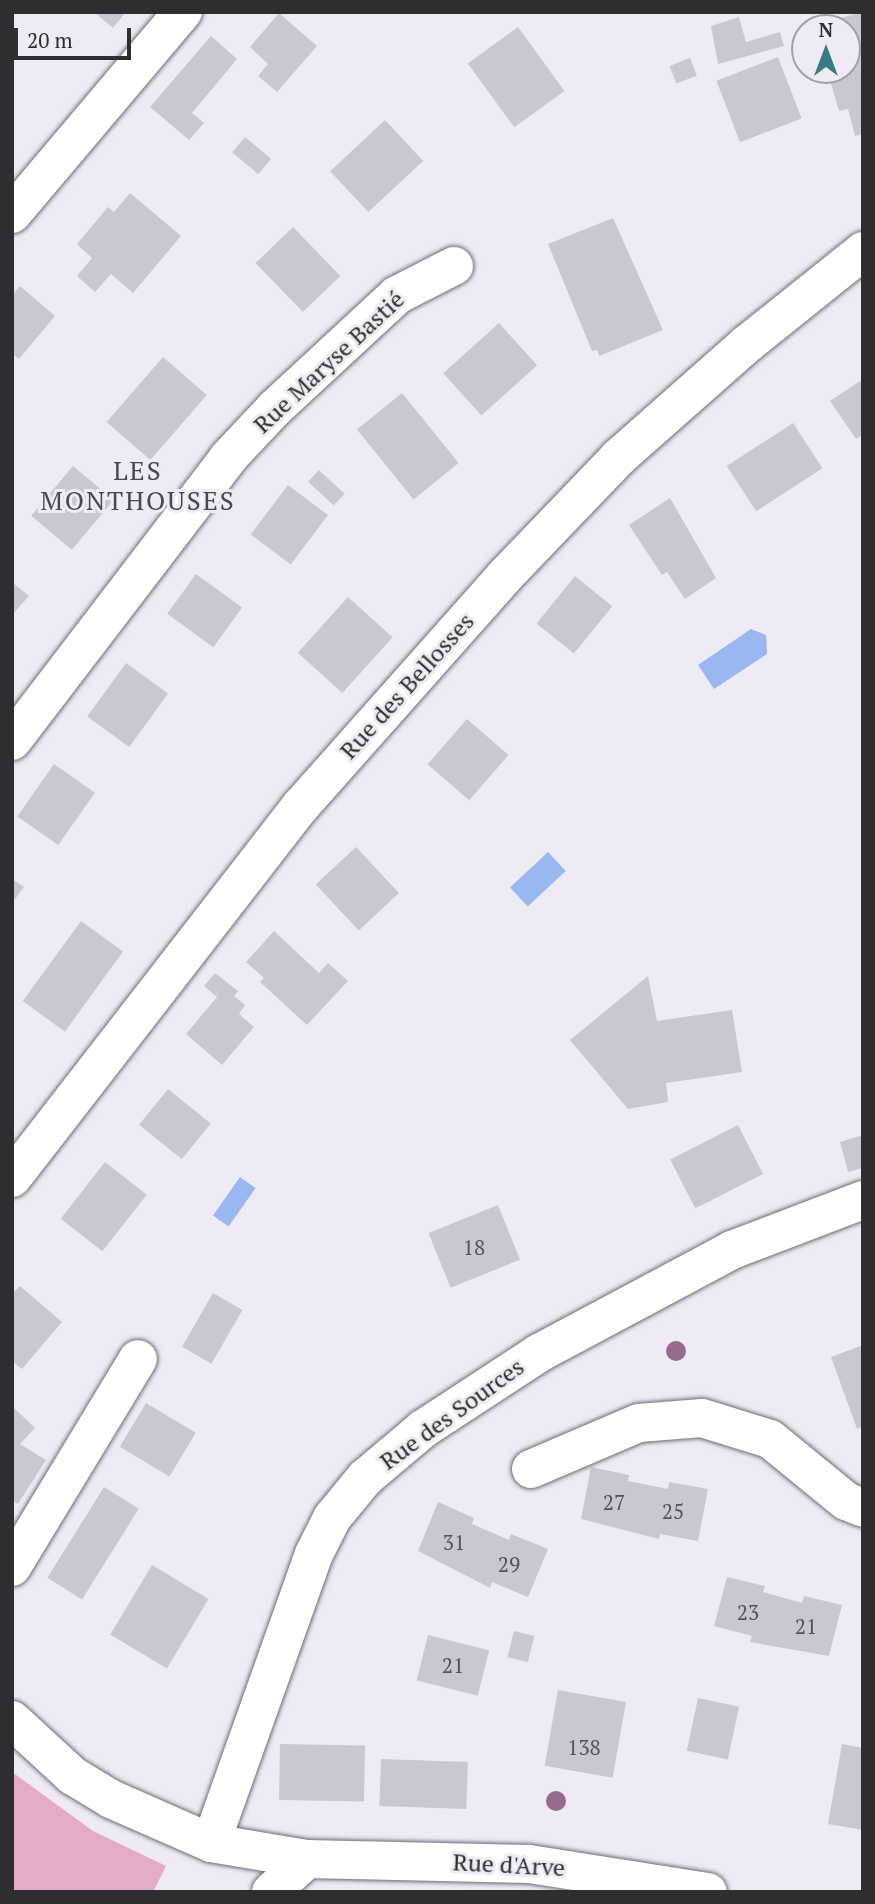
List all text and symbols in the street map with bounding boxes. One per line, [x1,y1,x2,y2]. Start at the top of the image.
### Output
scale bar [18,14,135,58]
north arrow [791,14,861,84]
text: N [819,17,833,42]
text: 20 m [27,26,73,54]
street label: Rue Maryse Bastié [248,285,410,439]
district label: LES MONTHOUSES [41,455,235,516]
street label: Rue des Bellosses [334,607,480,765]
house number: 18 [463,1234,485,1260]
street label: Rue des Sources [374,1352,530,1476]
house number: 27 [603,1489,625,1515]
house number: 25 [662,1498,684,1524]
house number: 31 [443,1529,465,1555]
house number: 29 [498,1551,520,1577]
house number: 23 [737,1599,759,1625]
house number: 21 [795,1613,817,1639]
house number: 21 [442,1652,464,1678]
house number: 138 [567,1734,601,1760]
street label: Rue d'Arve [452,1848,566,1882]

